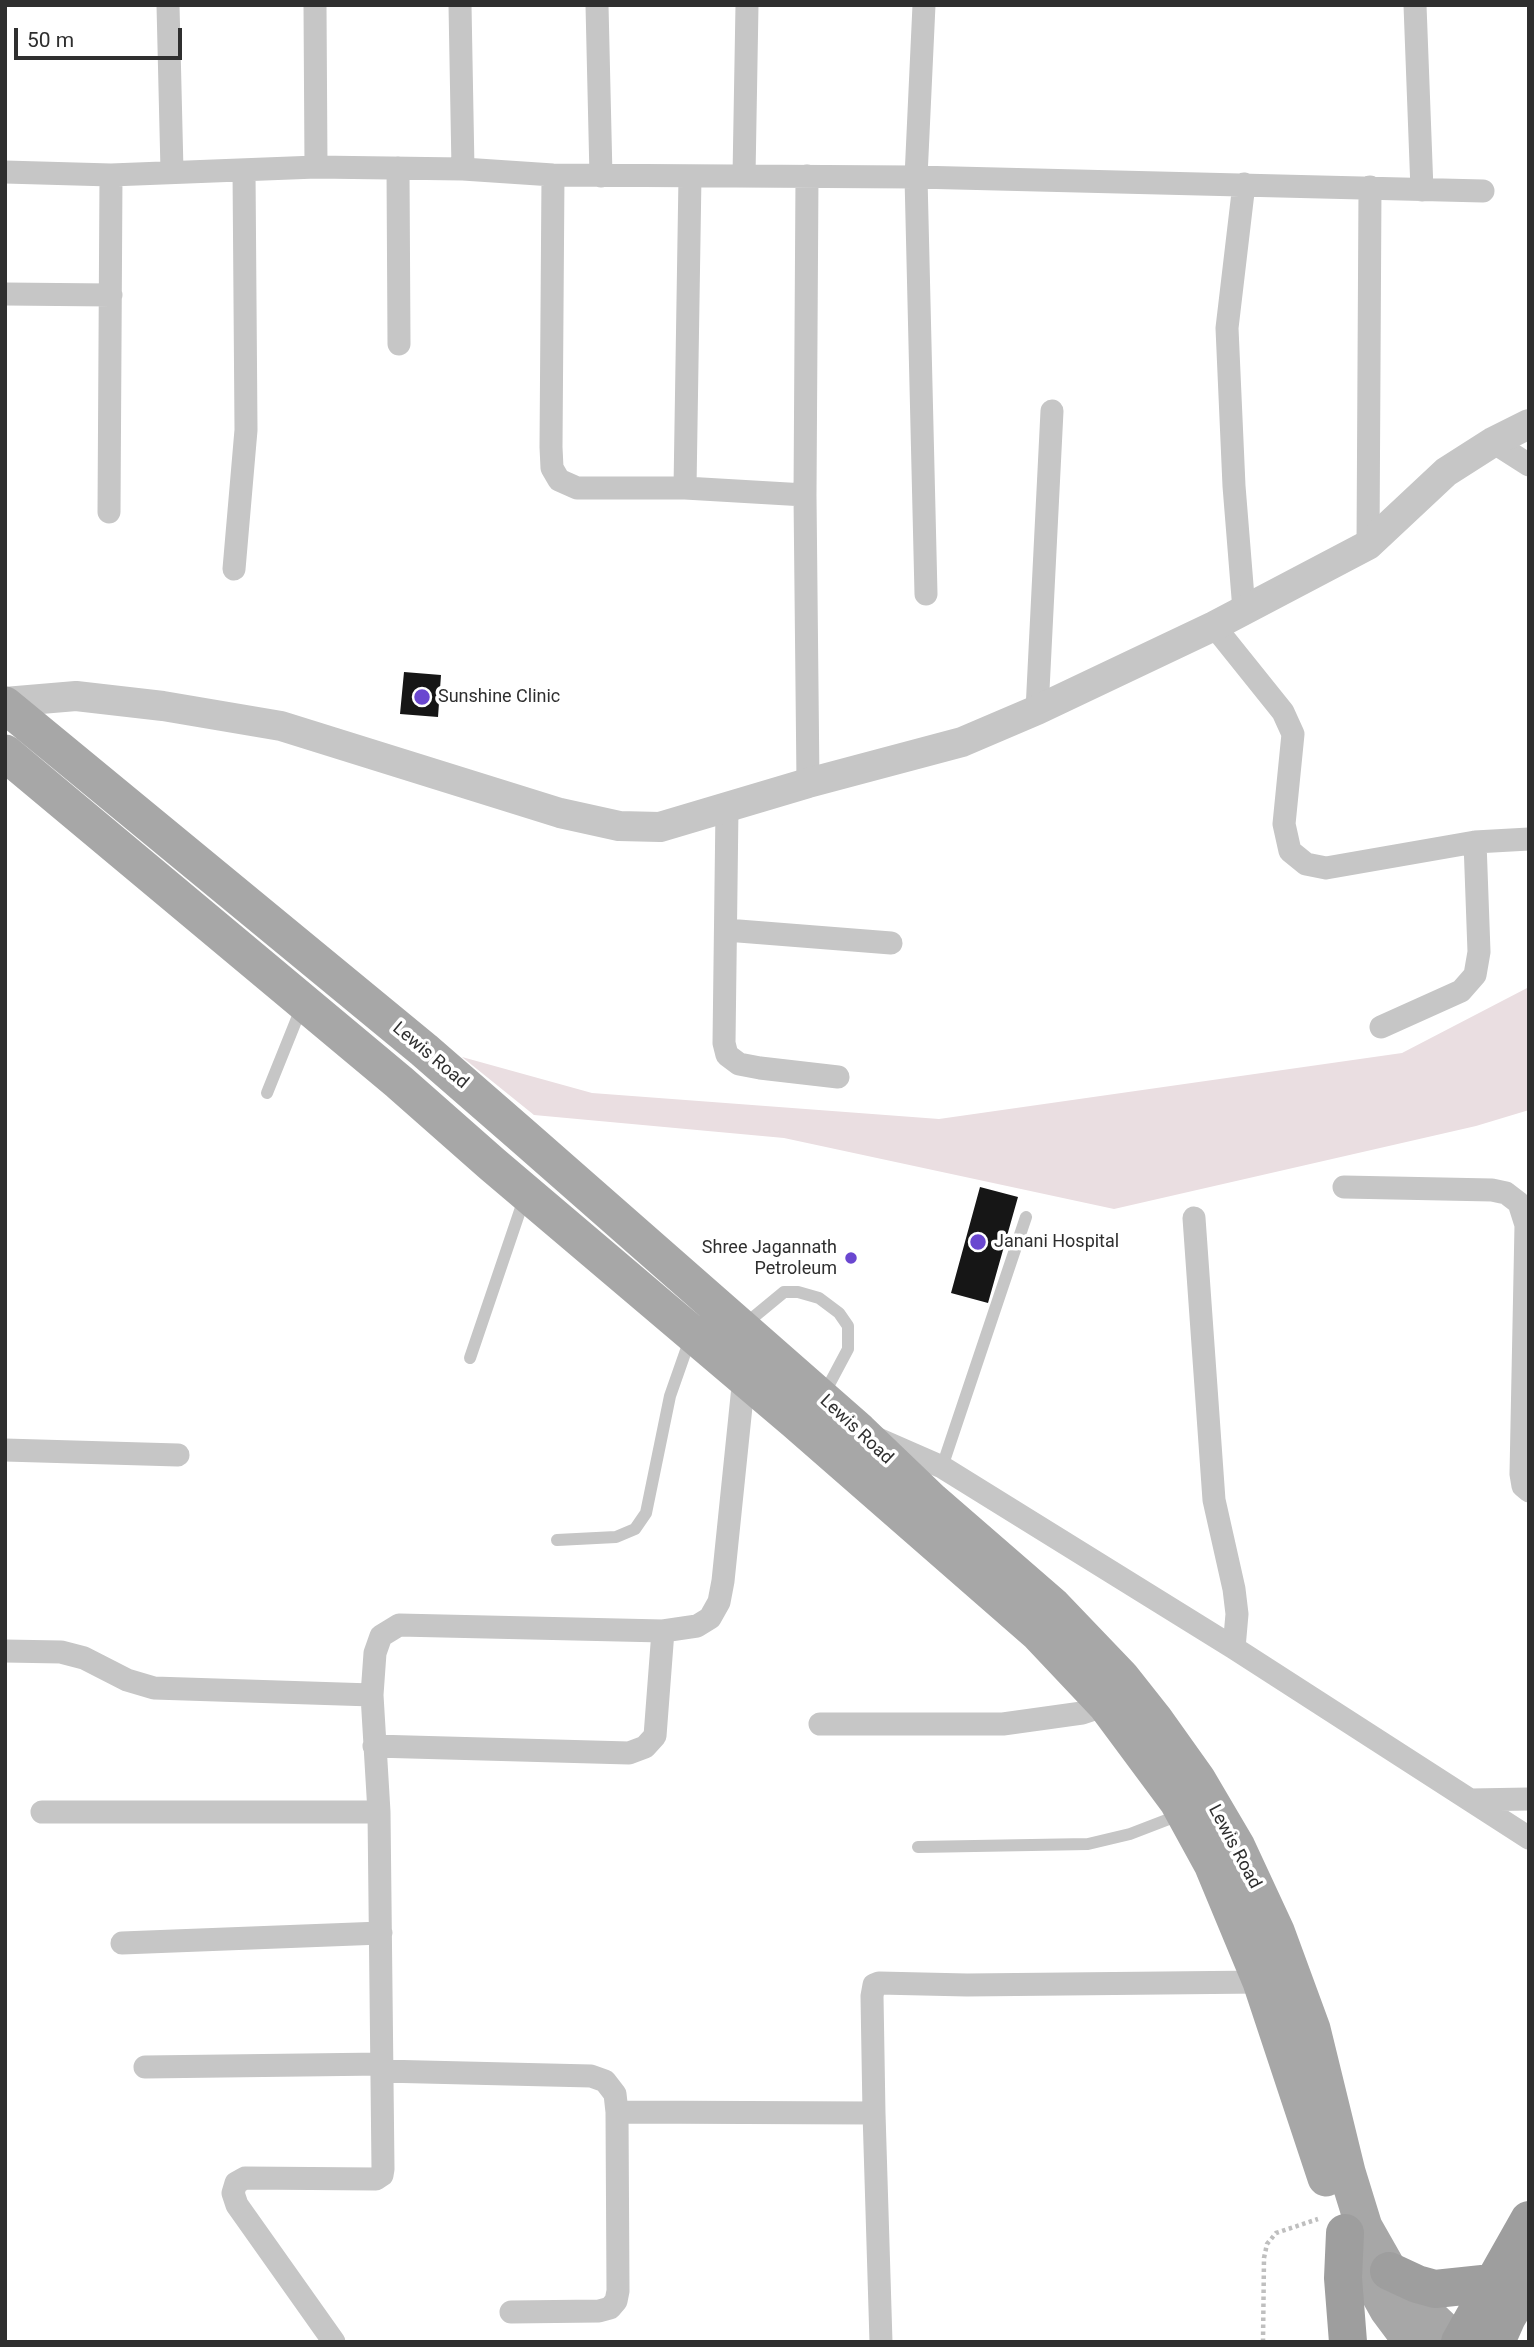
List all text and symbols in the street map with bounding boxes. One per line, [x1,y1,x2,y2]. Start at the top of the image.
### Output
scale bar [18,14,186,58]
text: 50 m [27,28,74,52]
place label: Sunshine Clinic [438,686,560,708]
marker: Sunshine Clinic [412,687,432,707]
street label: Lewis Road [388,1018,472,1094]
place label: Janani Hospital [994,1231,1119,1253]
marker: Janani Hospital [968,1232,988,1252]
place label: Shree Jagannath Petroleum [702,1237,837,1280]
marker: Shree Jagannath Petroleum [843,1250,859,1266]
street label: Lewis Road [815,1391,897,1469]
street label: Lewis Road [1203,1801,1265,1893]

